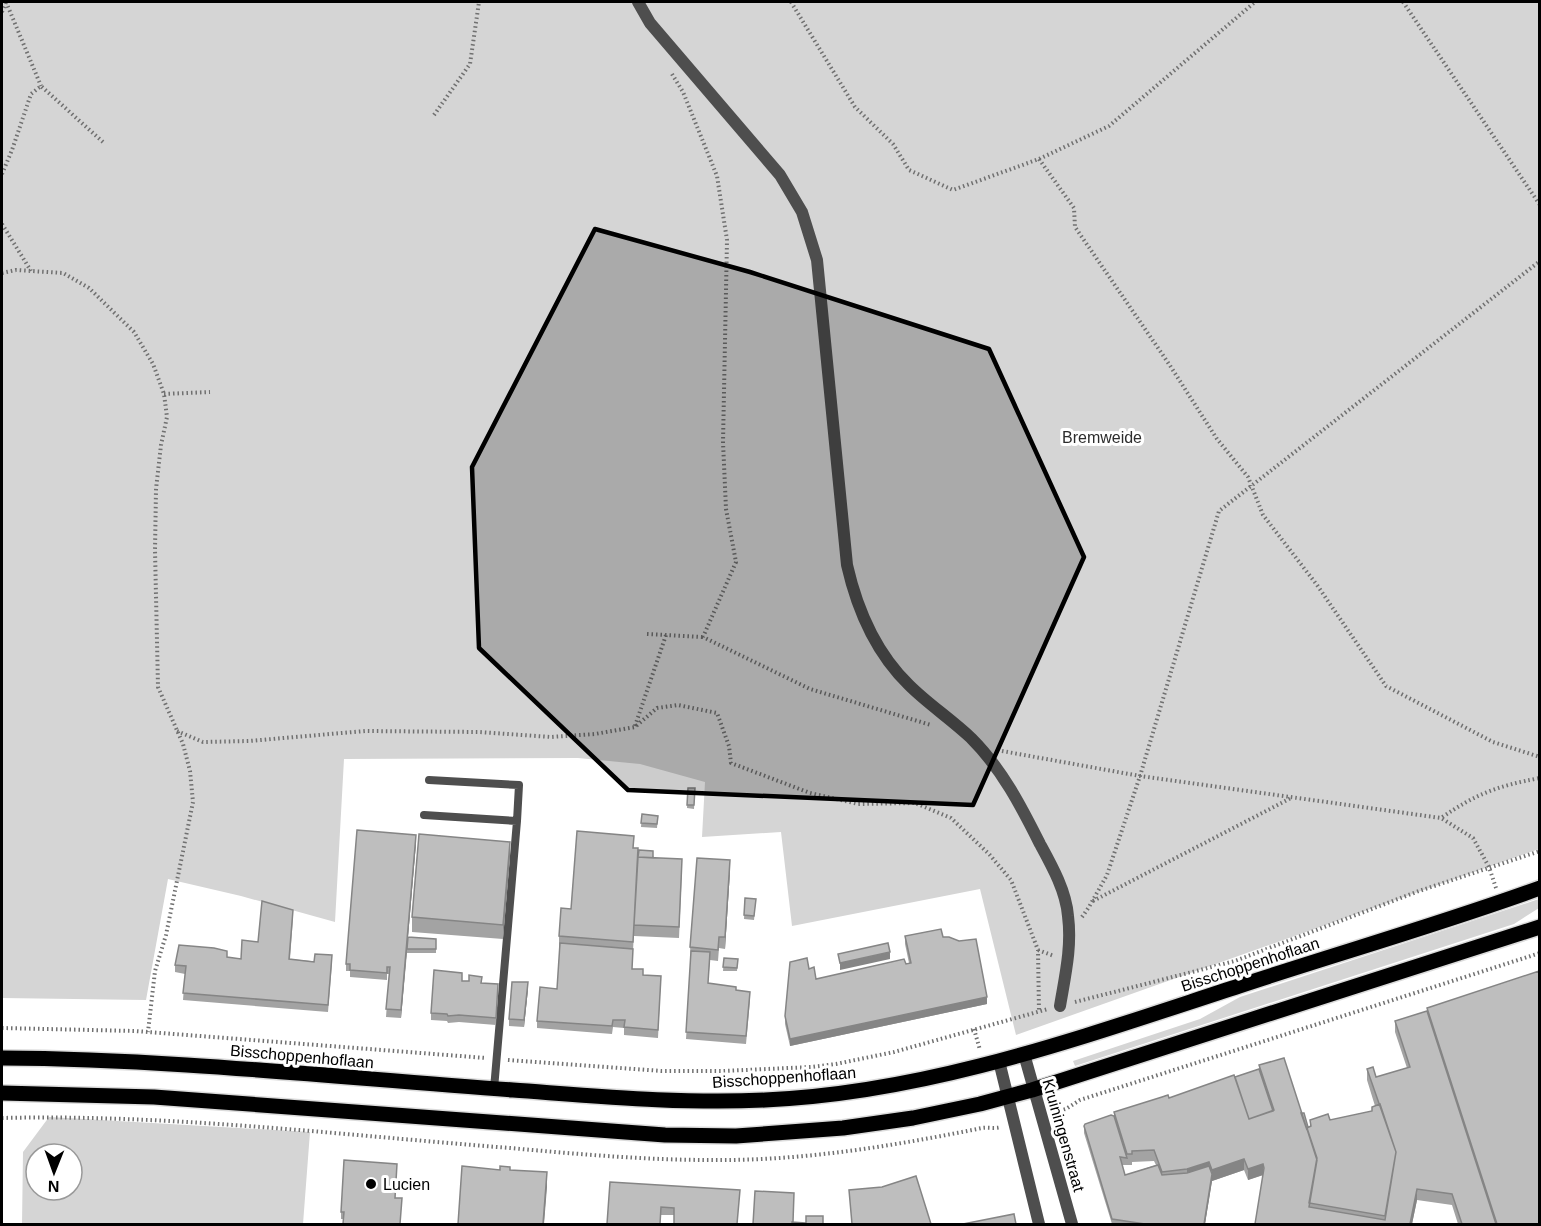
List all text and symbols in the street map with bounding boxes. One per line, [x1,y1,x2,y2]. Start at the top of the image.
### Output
park label: Bremweide [1062,429,1142,446]
street label: Bisschoppenhoflaan [1179,934,1321,995]
street label: Bisschoppenhoflaan [229,1042,374,1071]
street label: Bisschoppenhoflaan [712,1064,857,1091]
street label: Kruiningenstraat [1039,1077,1088,1194]
north arrow [24,1142,84,1202]
place label: Lucien [383,1176,430,1193]
marker: Lucien [364,1177,378,1191]
text: N [48,1178,60,1195]

